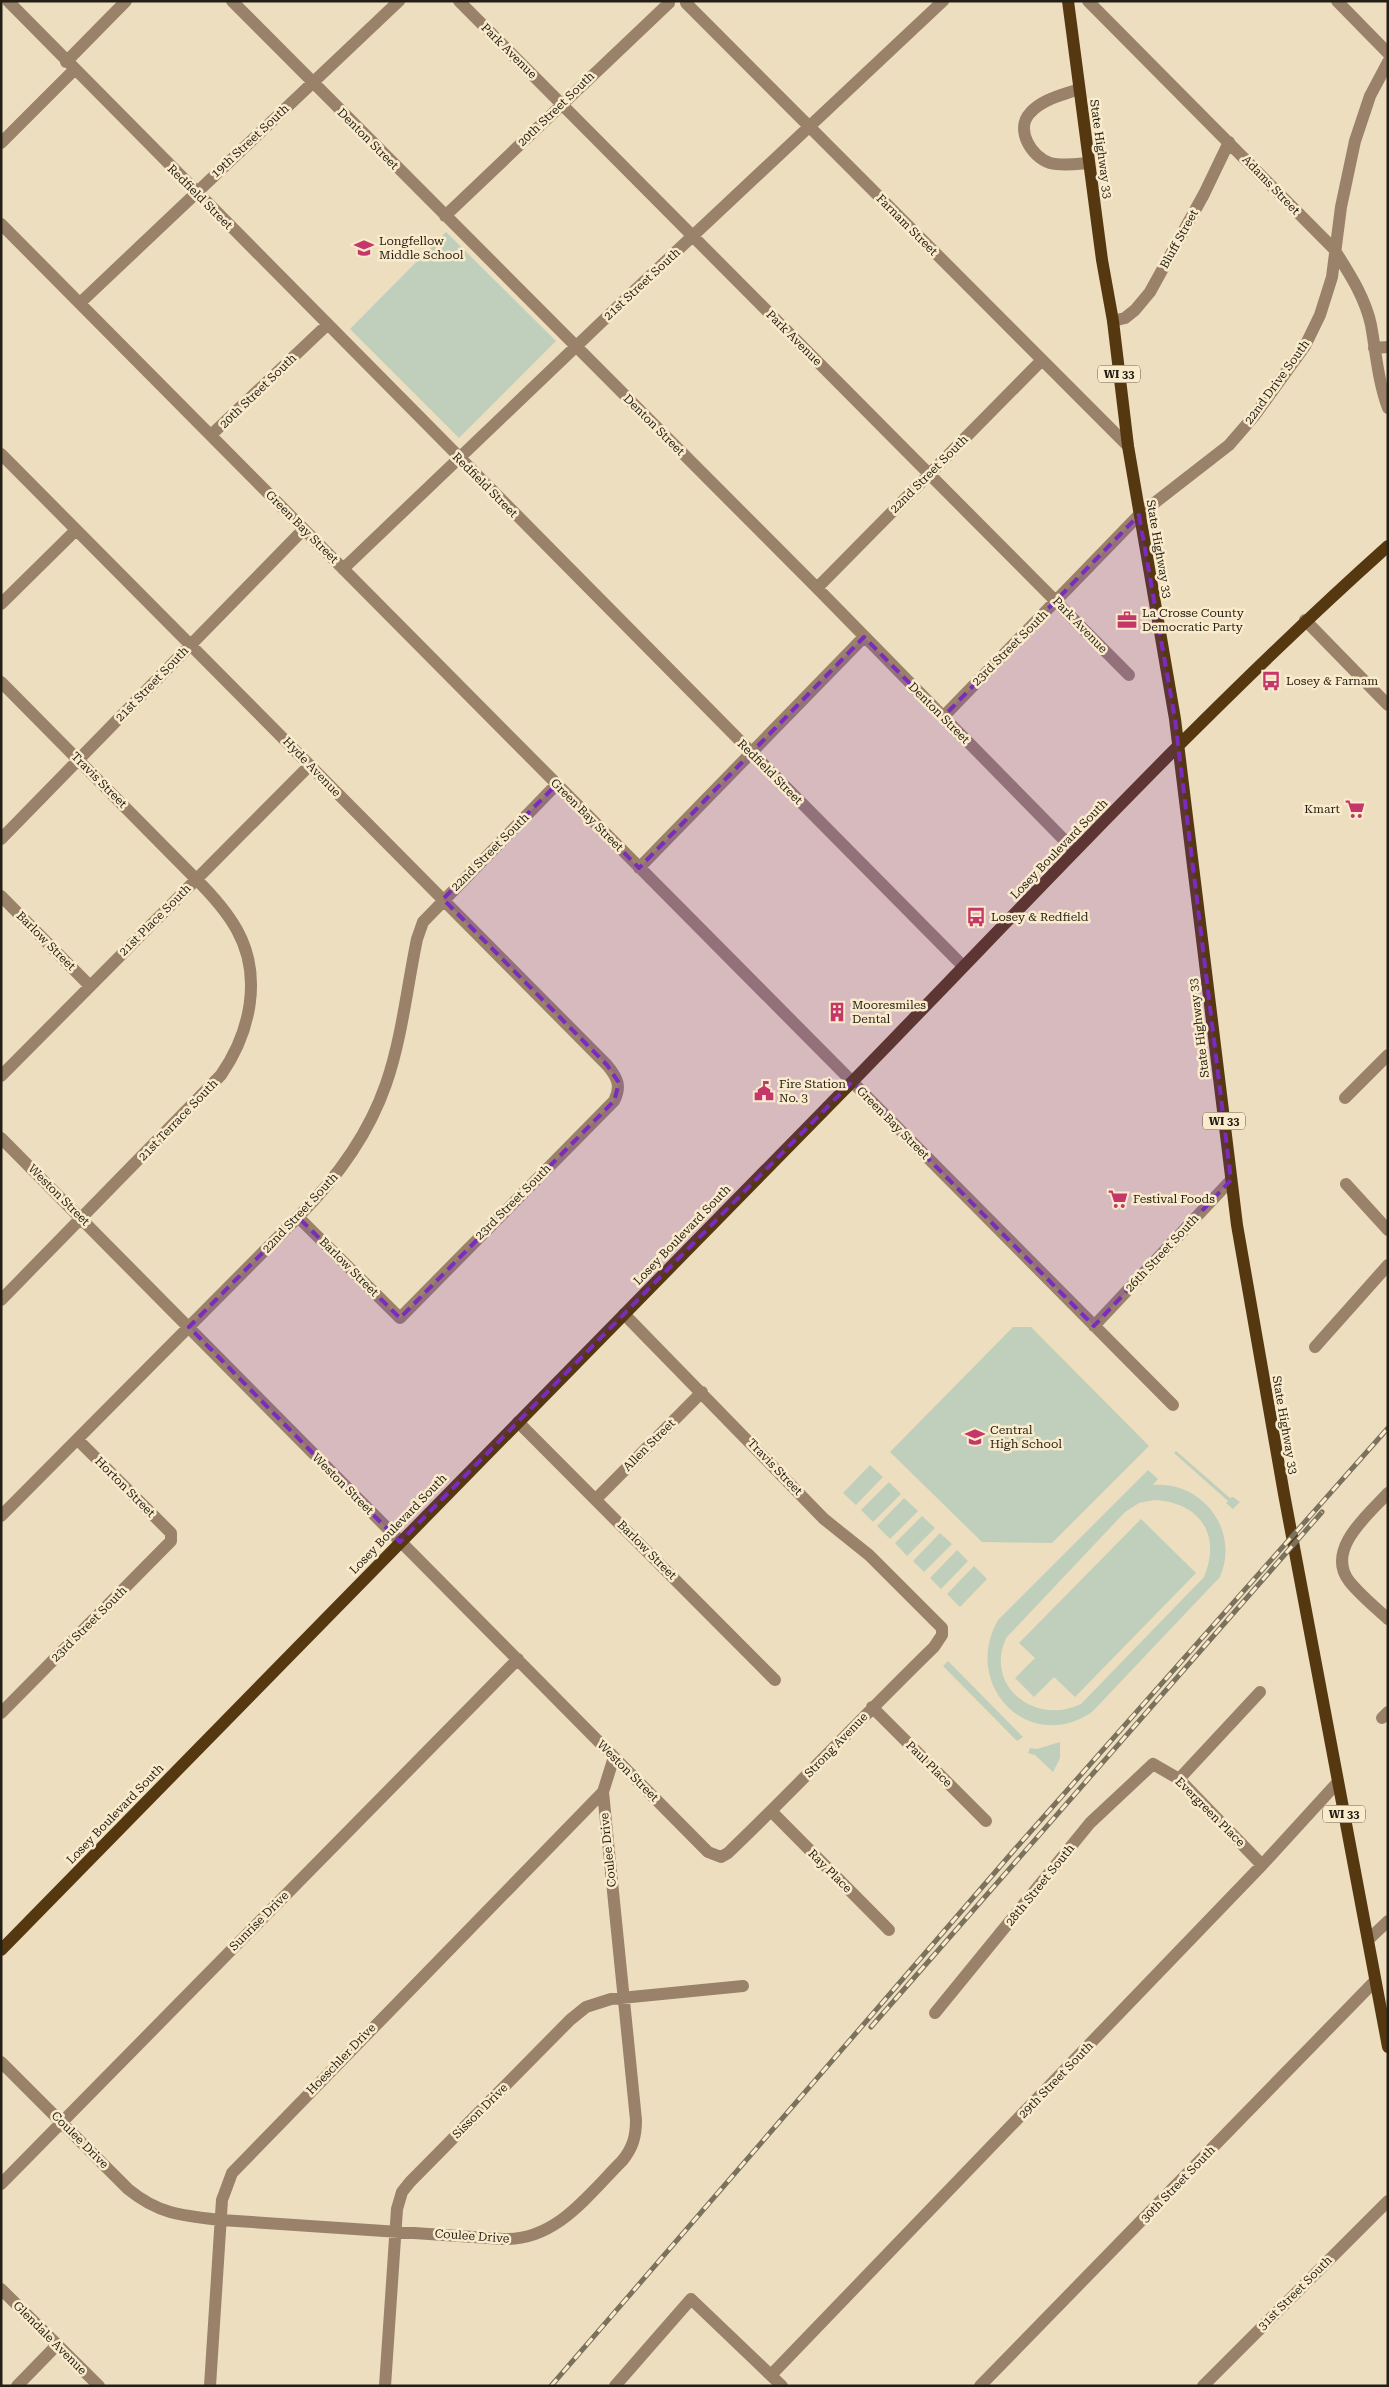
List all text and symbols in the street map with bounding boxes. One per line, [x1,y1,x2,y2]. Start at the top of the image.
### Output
street label: Park Avenue [478,20,540,82]
street label: 20th Street South [515,69,597,149]
street label: State Highway 33 [1087,99,1115,200]
street label: 19th Street South [208,101,292,181]
street label: Denton Street [335,106,402,173]
street label: Adams Street [1239,153,1303,218]
street label: Redfield Street [165,162,236,233]
street label: Farnam Street [874,192,941,259]
street label: Bluff Street [1157,207,1201,271]
place label: Longfellow Middle School [379,234,464,262]
school or university icon: Longfellow Middle School [353,237,375,259]
street label: 21st Street South [601,245,683,323]
street label: Park Avenue [763,307,825,369]
street label: 22nd Drive South [1242,337,1312,427]
street label: 20th Street South [217,351,299,431]
road number: WI 33 [1098,366,1140,382]
street label: Denton Street [621,392,688,459]
street label: 22nd Street South [887,432,971,516]
street label: Redfield Street [450,450,521,521]
street label: Green Bay Street [263,488,342,567]
street label: State Highway 33 [1143,499,1175,600]
street label: Park Avenue [1050,594,1110,656]
place label: La Crosse County Democratic Party [1142,606,1245,634]
street label: 23rd Street South [969,607,1051,689]
office icon: La Crosse County Democratic Party [1116,609,1138,631]
street label: 21st Street South [113,643,192,724]
bus stop icon: Losey & Farnam [1260,670,1282,692]
place label: Losey & Farnam [1286,674,1378,688]
street label: Denton Street [906,680,973,747]
street label: Hyde Avenue [280,734,344,800]
street label: Redfield Street [735,737,806,808]
street label: Travis Street [68,749,130,811]
street label: Green Bay Street [548,776,627,855]
street label: Losey Boulevard South [1008,796,1111,902]
supermarket icon: Kmart [1344,798,1366,820]
place label: Kmart [1304,802,1341,816]
street label: 22nd Street South [448,810,532,894]
street label: 21st Place South [116,881,194,959]
bus stop icon: Losey & Redfield [965,906,987,928]
street label: Barlow Street [14,909,79,974]
place label: Losey & Redfield [991,910,1089,924]
street label: State Highway 33 [1186,977,1212,1078]
place label: Mooresmiles Dental [852,998,926,1026]
building icon: Mooresmiles Dental [826,1001,848,1023]
street label: 21st Terrace South [136,1076,221,1164]
place label: Fire Station No. 3 [779,1077,846,1105]
public building icon: Fire Station No. 3 [753,1080,775,1102]
street label: Green Bay Street [854,1084,933,1163]
road number: WI 33 [1203,1112,1245,1130]
street label: Weston Street [25,1161,93,1229]
street label: 23rd Street South [472,1161,554,1243]
street label: 22nd Street South [259,1170,341,1256]
street label: Losey Boulevard South [631,1182,734,1288]
supermarket icon: Festival Foods [1107,1188,1129,1210]
place label: Festival Foods [1133,1192,1215,1206]
street label: 26th Street South [1122,1211,1202,1295]
street label: Barlow Street [317,1235,382,1300]
street label: State Highway 33 [1269,1375,1301,1476]
street label: Allen Street [620,1416,678,1474]
place label: Central High School [990,1423,1062,1451]
school or university icon: Central High School [964,1426,986,1448]
street label: Travis Street [745,1436,806,1498]
street label: Weston Street [309,1450,377,1518]
street label: Horton Street [92,1454,158,1520]
street label: Losey Boulevard South [347,1471,450,1577]
street label: Barlow Street [615,1518,680,1583]
street label: 23rd Street South [48,1583,130,1665]
street label: Strong Avenue [802,1709,871,1780]
street label: Weston Street [594,1737,662,1805]
street label: Paul Place [903,1738,955,1790]
street label: Losey Boulevard South [64,1761,167,1867]
street label: Evergreen Place [1172,1774,1248,1850]
road number: WI 33 [1323,1806,1365,1822]
street label: Coulee Drive [597,1812,619,1888]
street label: 28th Street South [1003,1841,1077,1929]
street label: Ray Place [805,1846,855,1896]
street label: Sunrise Drive [226,1888,292,1954]
street label: Hoeschler Drive [304,2020,379,2097]
street label: 29th Street South [1016,2039,1096,2121]
street label: Sisson Drive [450,2080,511,2141]
street label: Coulee Drive [49,2109,112,2172]
street label: 30th Street South [1138,2143,1218,2225]
street label: Coulee Drive [434,2226,510,2246]
street label: 31st Street South [1255,2253,1335,2333]
street label: Glendale Avenue [10,2298,90,2378]

